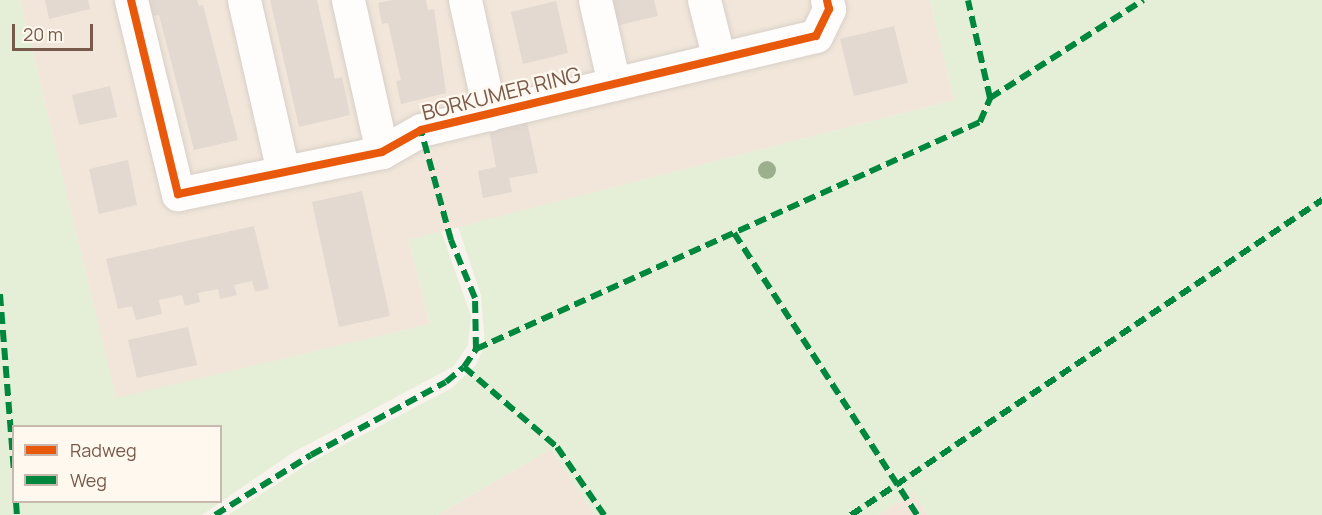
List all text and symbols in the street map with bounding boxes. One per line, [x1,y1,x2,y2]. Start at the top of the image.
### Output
scale bar [15,12,96,50]
text: 20 m [23,22,63,46]
street label: BORKUMER RING [419,61,583,125]
legend [12,425,222,503]
text: Radweg [70,438,137,462]
text: Weg [70,468,107,492]

